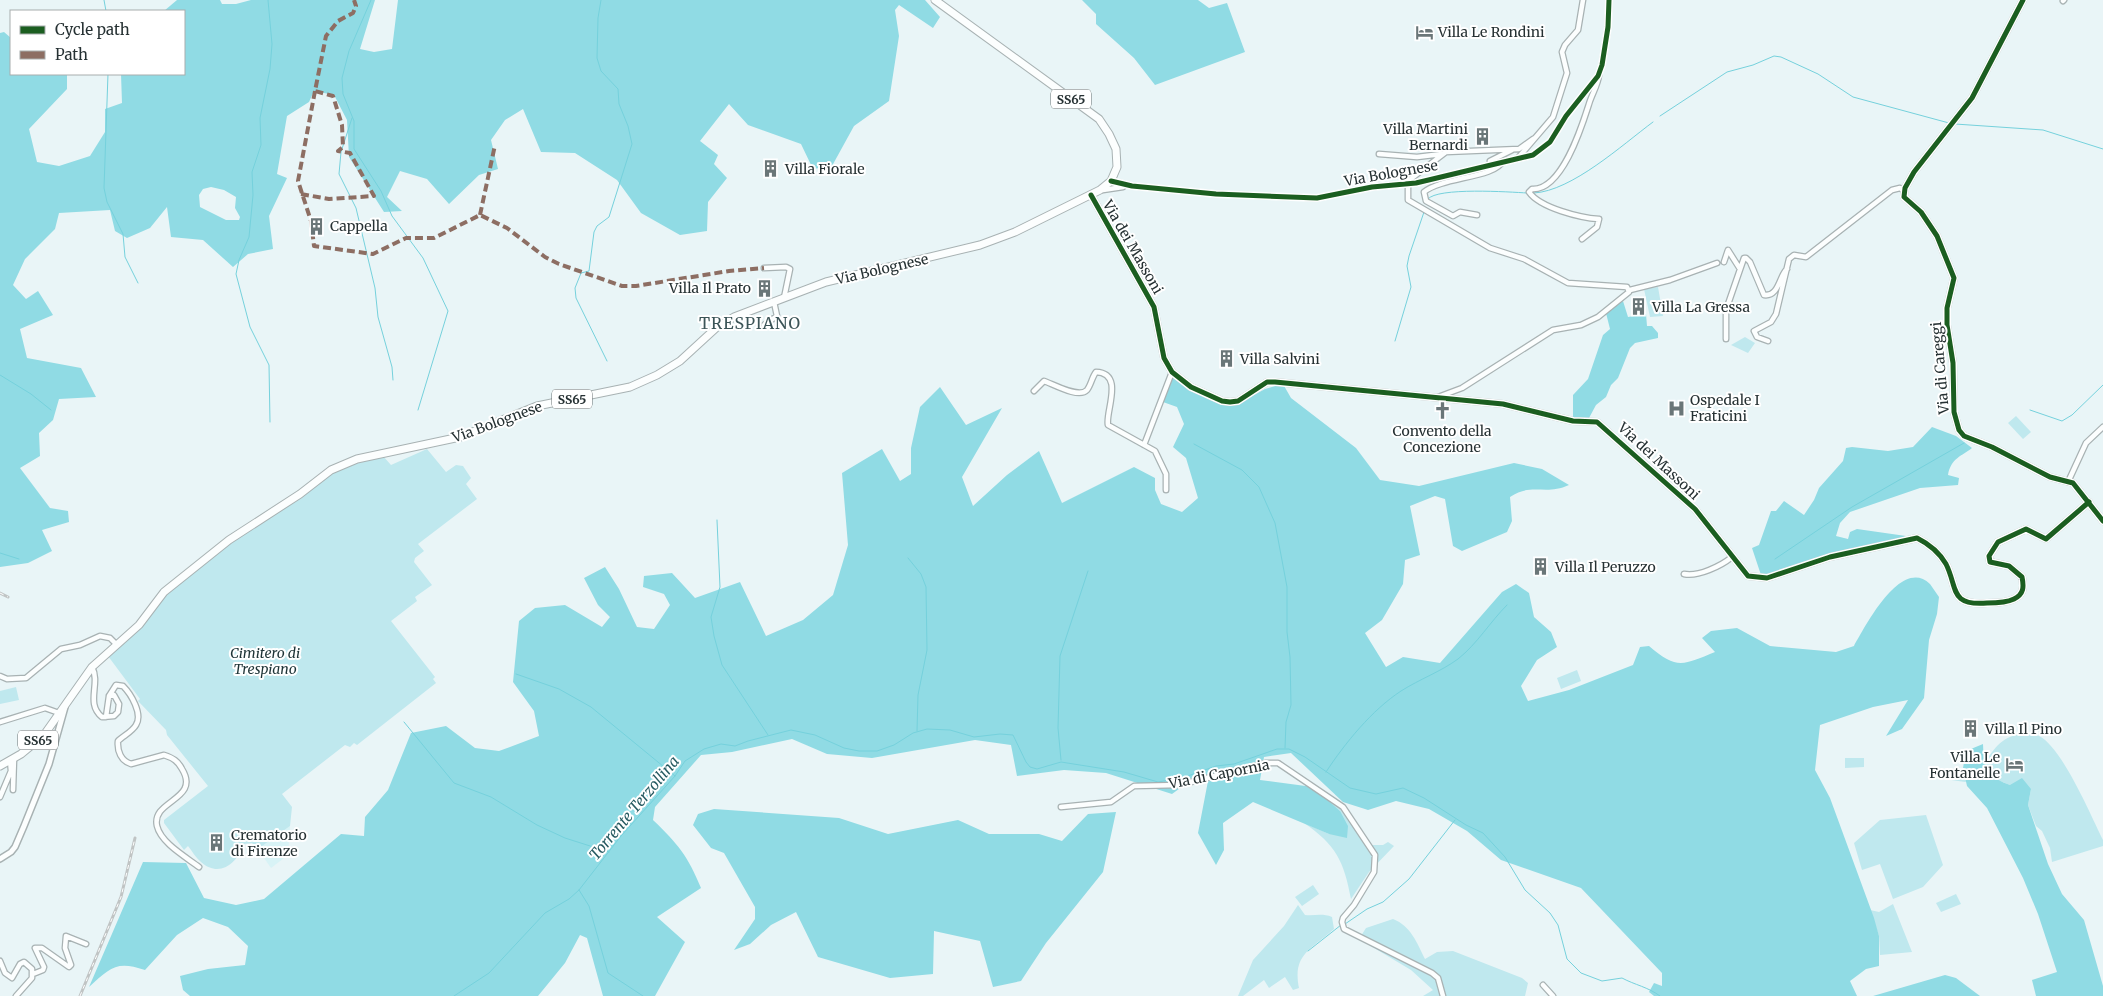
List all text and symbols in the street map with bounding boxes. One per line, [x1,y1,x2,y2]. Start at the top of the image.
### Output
legend [10,10,185,75]
text: Cycle path [55,20,130,39]
hotel icon: Villa Le Rondini [1414,22,1434,42]
place label: Villa Le Rondini [1437,23,1545,41]
text: Path [55,45,88,64]
road number: SS65 [1051,90,1091,108]
place label: Villa Martini Bernardi [1382,120,1468,154]
building icon: Villa Martini Bernardi [1472,127,1492,147]
street label: Via Bolognese [1342,156,1439,190]
building icon: Villa Fiorale [761,159,781,179]
place label: Villa Fiorale [784,160,865,178]
street label: Via dei Massoni [1098,196,1167,298]
building icon: Cappella [306,216,326,236]
place label: Cappella [330,217,388,235]
street label: Via Bolognese [833,250,930,289]
building icon: Villa Il Prato [755,278,775,298]
place label: Villa Il Prato [668,279,751,297]
building icon: Villa La Gressa [1628,297,1648,317]
place label: Villa La Gressa [1651,298,1750,316]
district label: TRESPIANO [699,313,801,333]
street label: Via di Careggi [1927,321,1953,416]
building icon: Villa Salvini [1216,349,1236,369]
place label: Villa Salvini [1239,350,1320,368]
road number: SS65 [552,389,592,408]
place label: Ospedale I Fraticini [1690,391,1760,425]
street label: Via Bolognese [449,397,545,447]
hospital icon: Ospedale I Fraticini [1666,398,1686,418]
church icon: Convento della Concezione [1432,401,1452,421]
street label: Via dei Massoni [1614,418,1704,504]
place label: Convento della Concezione [1393,422,1492,456]
building icon: Villa Il Peruzzo [1531,557,1551,577]
place label: Villa Il Peruzzo [1554,558,1656,576]
park label: Cimitero di Trespiano [230,644,300,678]
building icon: Villa Il Pino [1961,719,1981,739]
place label: Villa Il Pino [1984,720,2062,738]
road number: SS65 [18,730,58,750]
place label: Villa Le Fontanelle [1929,748,2000,782]
water label: Torrente Terzollina [585,752,683,864]
street label: Via di Capornia [1166,755,1271,793]
hotel icon: Villa Le Fontanelle [2004,755,2024,775]
place label: Crematorio di Firenze [231,826,307,860]
building icon: Crematorio di Firenze [207,833,227,853]

